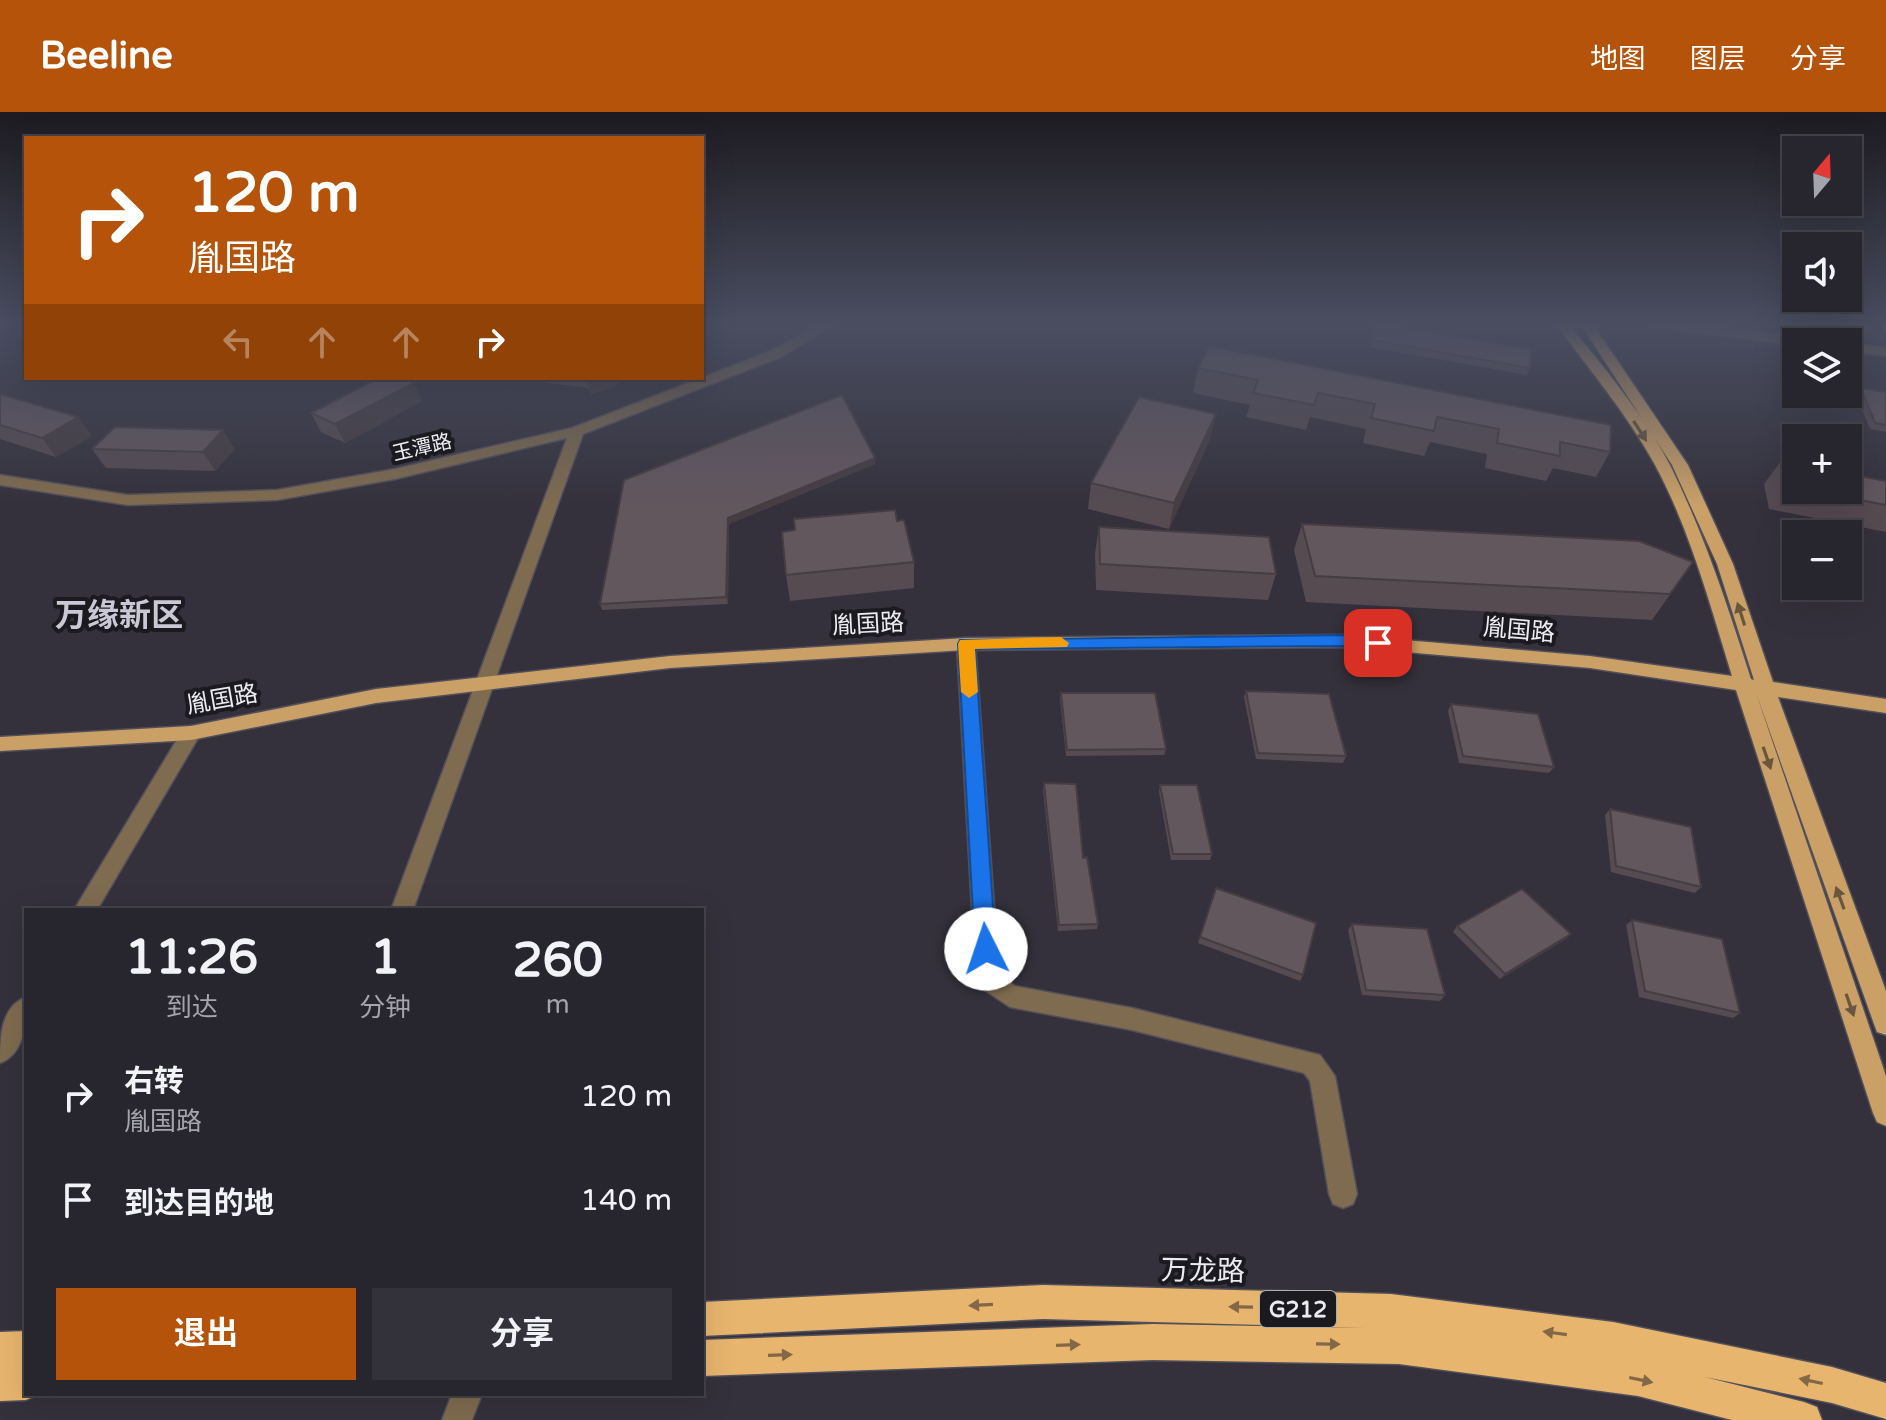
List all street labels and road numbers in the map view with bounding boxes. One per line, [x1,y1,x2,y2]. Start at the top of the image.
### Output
street label: 玉潭路 [390,430,454,466]
street label: 胤国路 [831,608,905,641]
street label: 胤国路 [1482,613,1556,648]
street label: 胤国路 [184,679,260,720]
street label: 万龙路 [1161,1253,1245,1289]
road number: G212 [1260,1291,1336,1327]

